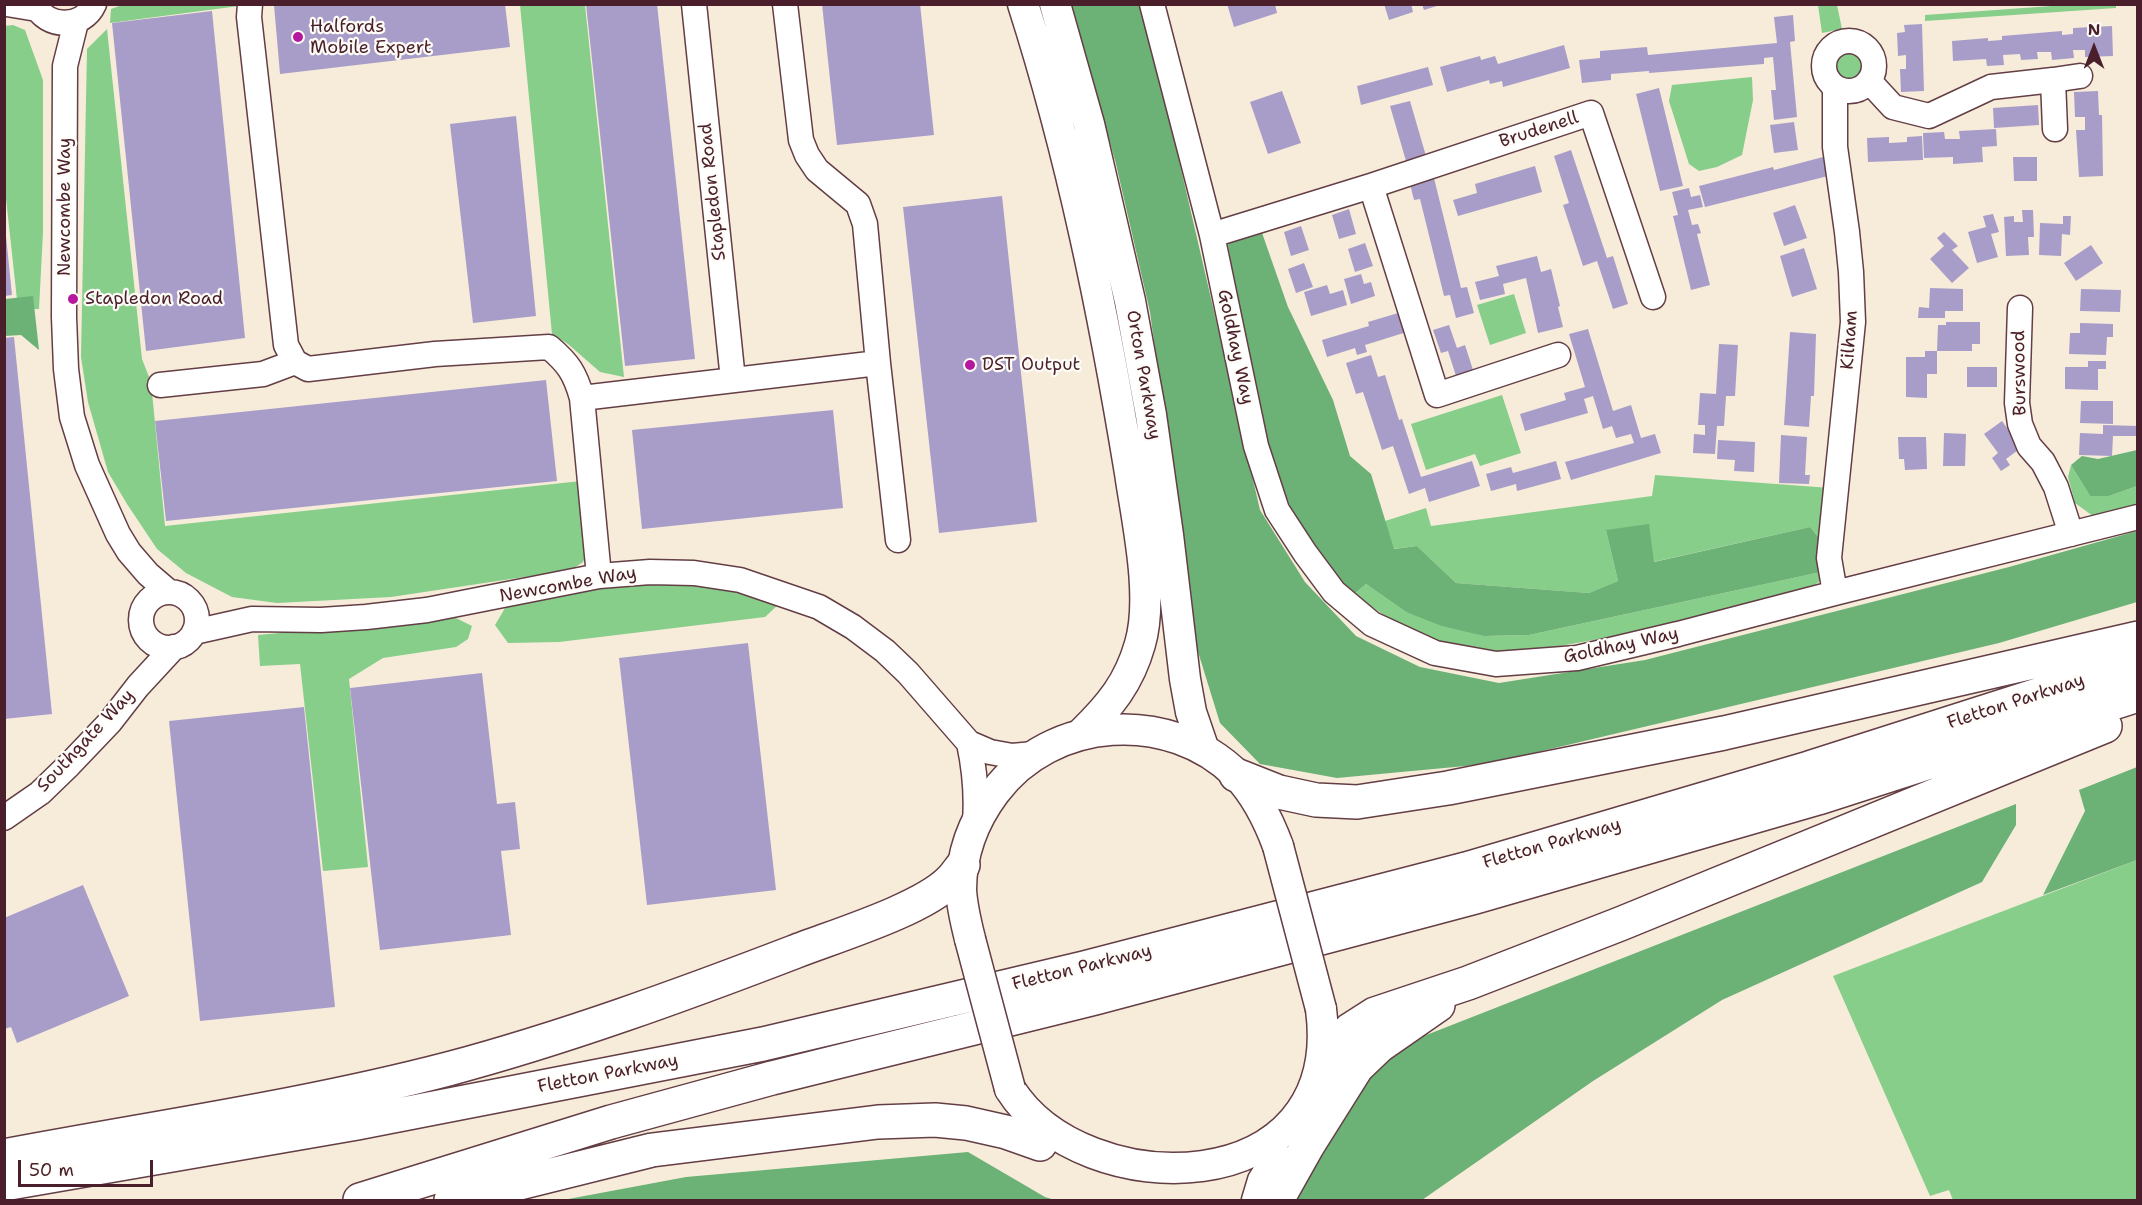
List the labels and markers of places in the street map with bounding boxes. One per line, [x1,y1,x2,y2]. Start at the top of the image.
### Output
place label: Halfords Mobile Expert [310,16,431,58]
marker: Halfords Mobile Expert [291,30,305,44]
place label: Stapledon Road [85,288,223,310]
marker: Stapledon Road [66,292,80,306]
place label: DST Output [982,354,1080,376]
marker: DST Output [963,358,977,372]

